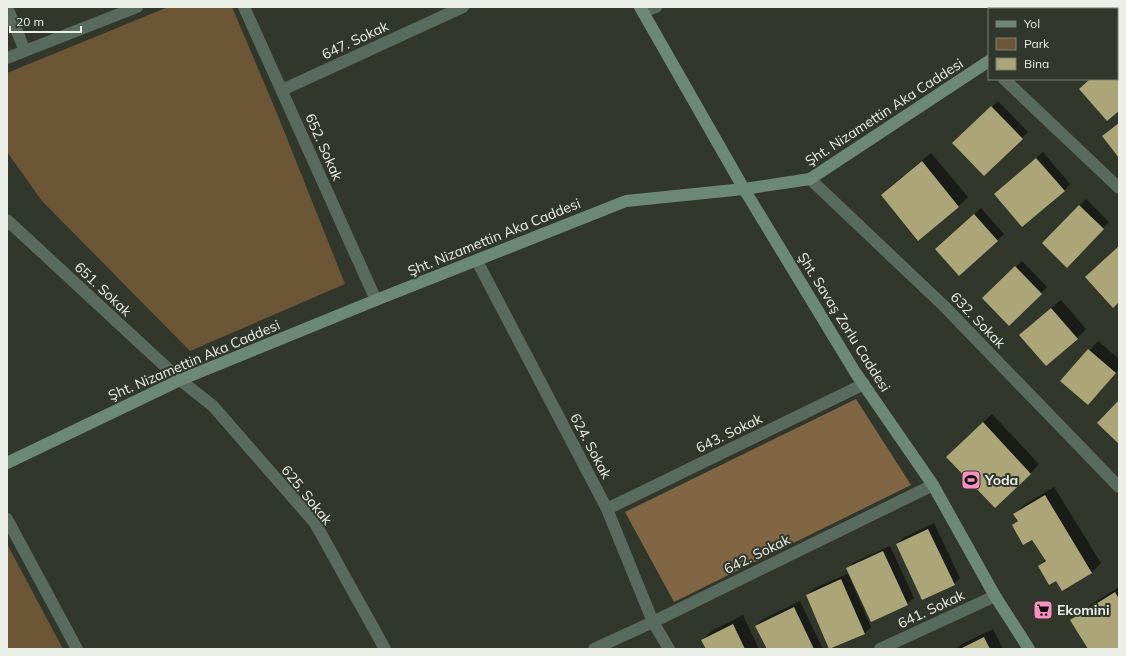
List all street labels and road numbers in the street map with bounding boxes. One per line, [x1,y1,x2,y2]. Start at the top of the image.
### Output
street label: 647. Sokak [319,16,392,63]
street label: Şht. Nizamettin Aka Caddesi [802,54,966,170]
street label: 652. Sokak [301,111,347,184]
street label: Şht. Nizamettin Aka Caddesi [405,194,583,280]
street label: Şht. Savaş Zorlu Caddesi [794,249,894,395]
street label: 651. Sokak [71,258,136,321]
street label: 632. Sokak [947,288,1010,353]
street label: Şht. Nizamettin Aka Caddesi [105,316,283,404]
street label: 643. Sokak [693,409,766,457]
street label: 624. Sokak [566,410,616,482]
street label: 625. Sokak [278,462,337,529]
street label: 642. Sokak [721,530,794,578]
street label: 641. Sokak [895,585,968,632]

